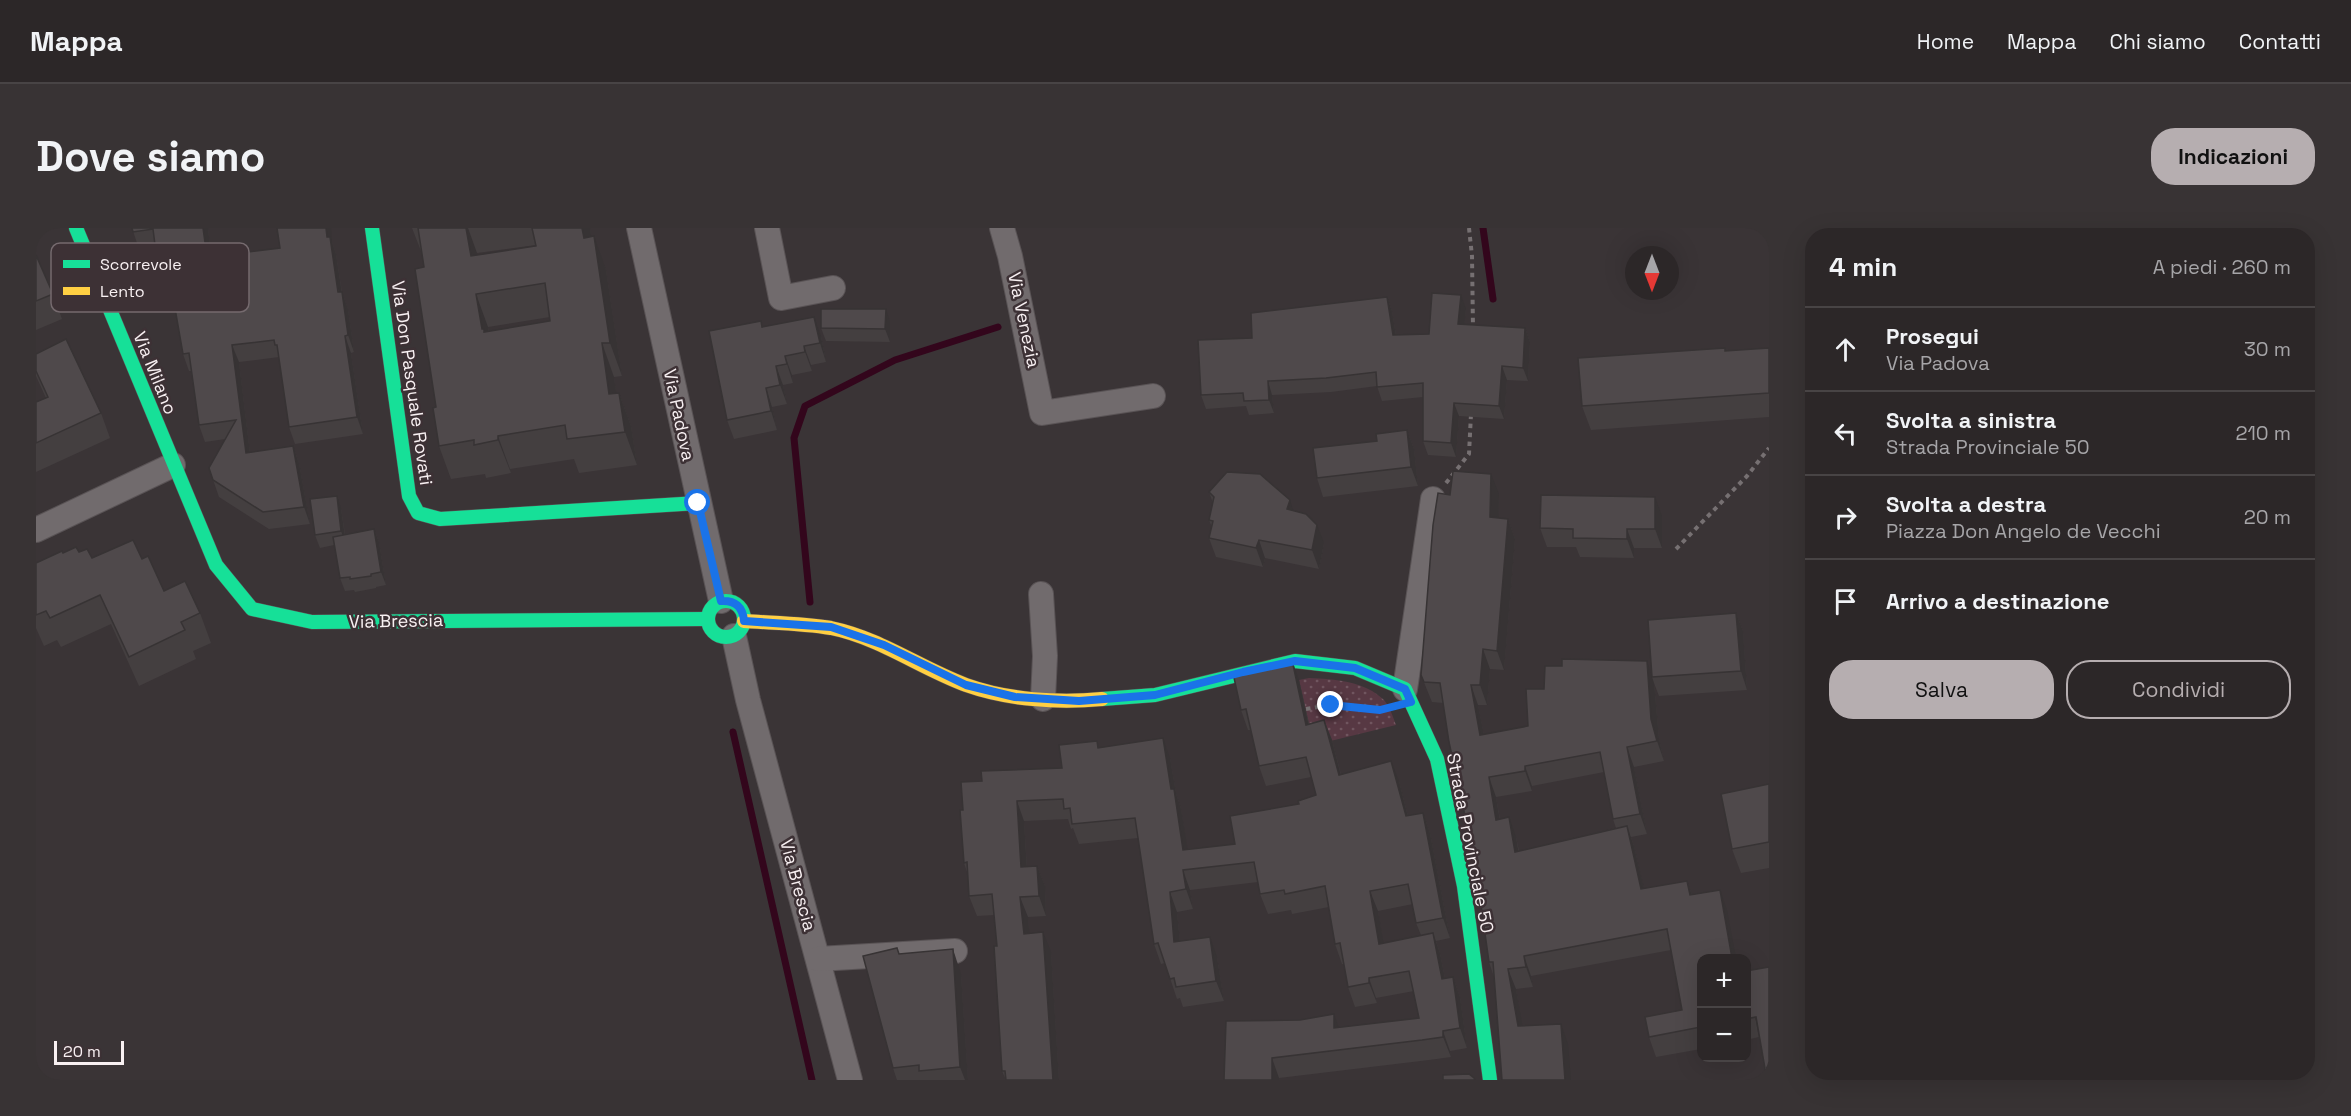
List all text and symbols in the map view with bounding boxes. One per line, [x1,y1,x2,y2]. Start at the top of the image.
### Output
text: Mappa [30,23,123,59]
text: Home [1917,28,1974,55]
text: Mappa [2007,28,2076,55]
text: Chi siamo [2109,28,2206,55]
text: Contatti [2239,28,2321,55]
button: Indicazioni [2151,128,2315,185]
text: Dove siamo [36,130,265,183]
legend [51,243,249,312]
north arrow [1625,246,1679,300]
text: 4 min [1829,250,1897,284]
text: Scorrevole [100,254,182,275]
text: A piedi · 260 m [2153,254,2291,280]
street label: Via Venezia [1003,270,1046,370]
street label: Via Don Pasquale Rovati [387,279,438,487]
text: Lento [100,281,145,302]
text: Prosegui [1886,322,1979,350]
street label: Via Milano [128,328,183,418]
icon: ahead [1829,333,1862,366]
text: 30 m [2244,336,2291,362]
text: Via Padova [1886,350,1990,376]
street label: Via Padova [659,367,700,463]
text: Svolta a sinistra [1886,406,2056,434]
icon: left [1829,417,1862,450]
text: 210 m [2235,420,2291,446]
text: Strada Provinciale 50 [1886,434,2090,460]
route start [684,489,710,515]
text: Svolta a destra [1886,490,2046,518]
icon: right [1829,501,1862,534]
text: 20 m [2244,504,2291,530]
text: Piazza Don Angelo de Vecchi [1886,518,2161,544]
icon: arrive [1829,585,1862,618]
text: Arrivo a destinazione [1886,587,2109,615]
street label: Via Brescia [349,608,443,633]
button: Salva [1829,660,2054,719]
button: Condividi [2066,660,2291,719]
route end [1317,691,1343,717]
street label: Strada Provinciale 50 [1442,751,1499,935]
street label: Via Brescia [775,836,822,934]
map controls [1697,954,1751,1062]
button: + [1697,954,1751,1008]
button: − [1697,1008,1751,1062]
scale bar [54,1038,124,1066]
text: 20 m [63,1041,101,1062]

